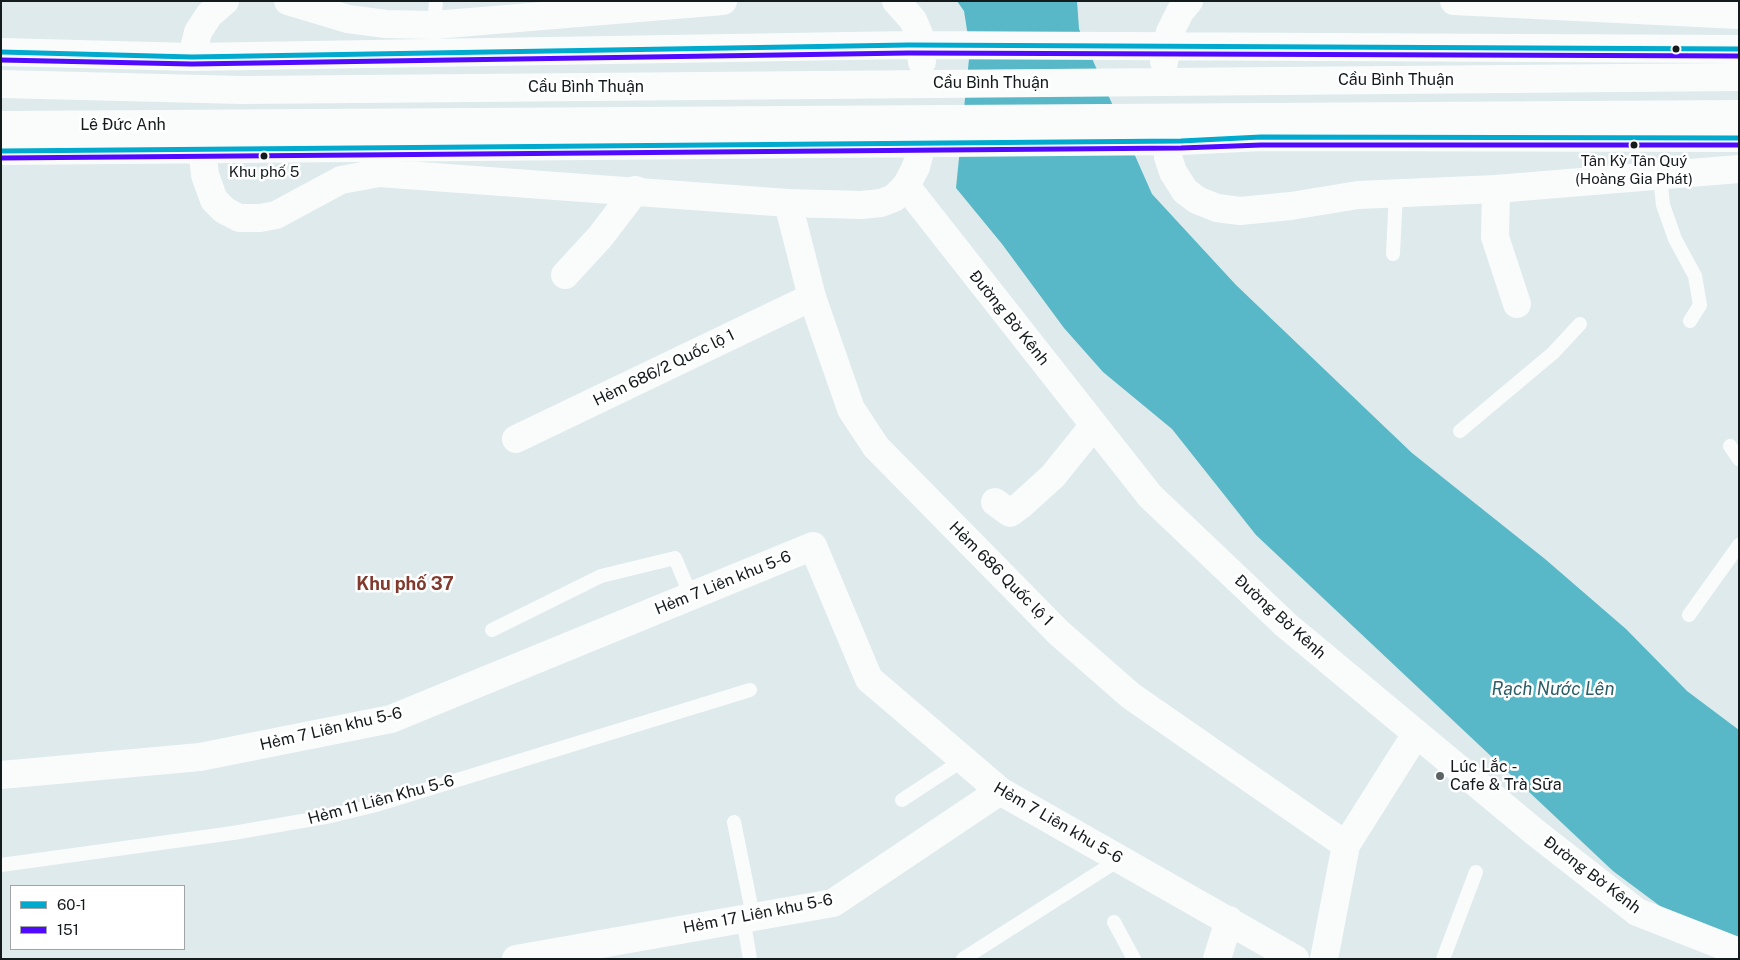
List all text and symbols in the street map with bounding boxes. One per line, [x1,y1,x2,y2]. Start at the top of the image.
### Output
unlabelled marker [1671,44,1681,54]
street label: Cầu Bình Thuận [1338,70,1454,90]
street label: Cầu Bình Thuận [933,73,1049,93]
street label: Cầu Bình Thuận [528,77,644,97]
street label: Lê Đức Anh [80,115,166,135]
marker: Tân Kỳ Tân Quý (Hoàng Gia Phát) [1629,140,1639,150]
marker: Khu phố 5 [259,151,269,161]
place label: Tân Kỳ Tân Quý (Hoàng Gia Phát) [1575,152,1693,187]
place label: Khu phố 5 [229,163,299,181]
street label: Đường Bờ Kênh [965,267,1053,369]
street label: Hẻm 686/2 Quốc lộ 1 [590,325,738,411]
street label: Hẻm 686 Quốc lộ 1 [945,518,1057,630]
street label: Hẻm 7 Liên khu 5-6 [652,547,794,619]
street label: Đường Bờ Kênh [1230,571,1330,663]
district label: Khu phố 37 [356,573,454,595]
water label: Rạch Nước Lên [1492,678,1614,700]
street label: Hẻm 7 Liên khu 5-6 [258,703,404,755]
place label: Lúc Lắc - Cafe & Trà Sữa [1450,757,1562,795]
marker: Lúc Lắc - Cafe & Trà Sữa [1434,770,1446,782]
street label: Hẻm 11 Liên Khu 5-6 [306,771,456,829]
street label: Hẻm 7 Liên khu 5-6 [990,778,1126,868]
street label: Đường Bờ Kênh [1540,832,1644,918]
legend [10,885,185,950]
street label: Hẻm 17 Liên khu 5-6 [682,890,834,938]
text: 60-1 [57,896,86,913]
text: 151 [57,921,79,938]

